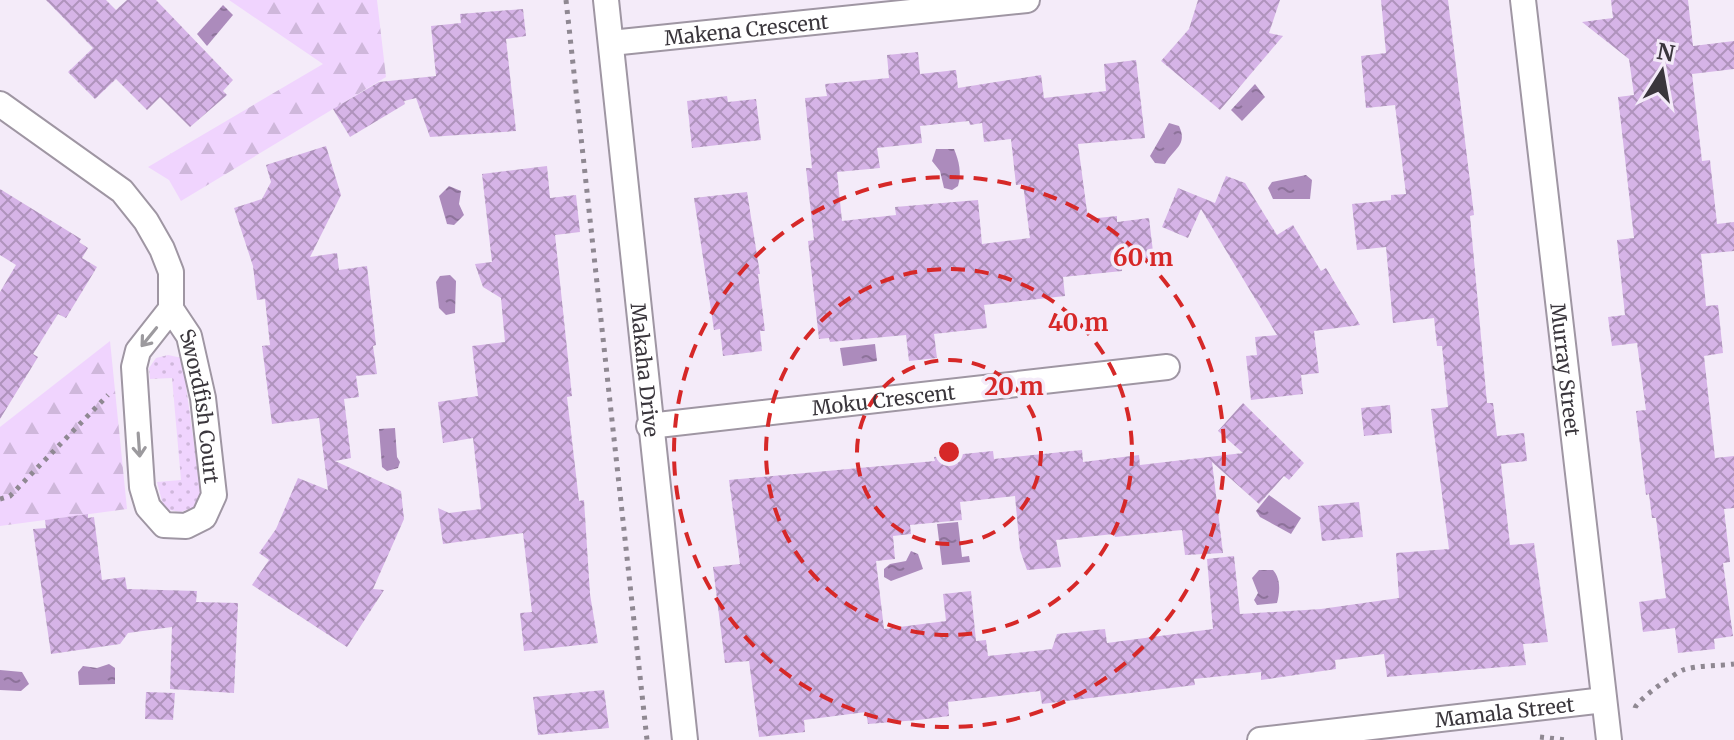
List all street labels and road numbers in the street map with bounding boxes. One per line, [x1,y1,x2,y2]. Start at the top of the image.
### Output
street label: Makena Crescent [663,8,830,50]
street label: Makaha Drive [626,302,665,438]
street label: Murray Street [1546,302,1586,438]
street label: Swordfish Court [175,324,225,485]
street label: Moku Crescent [811,379,957,420]
street label: Mamala Street [1433,691,1576,732]

